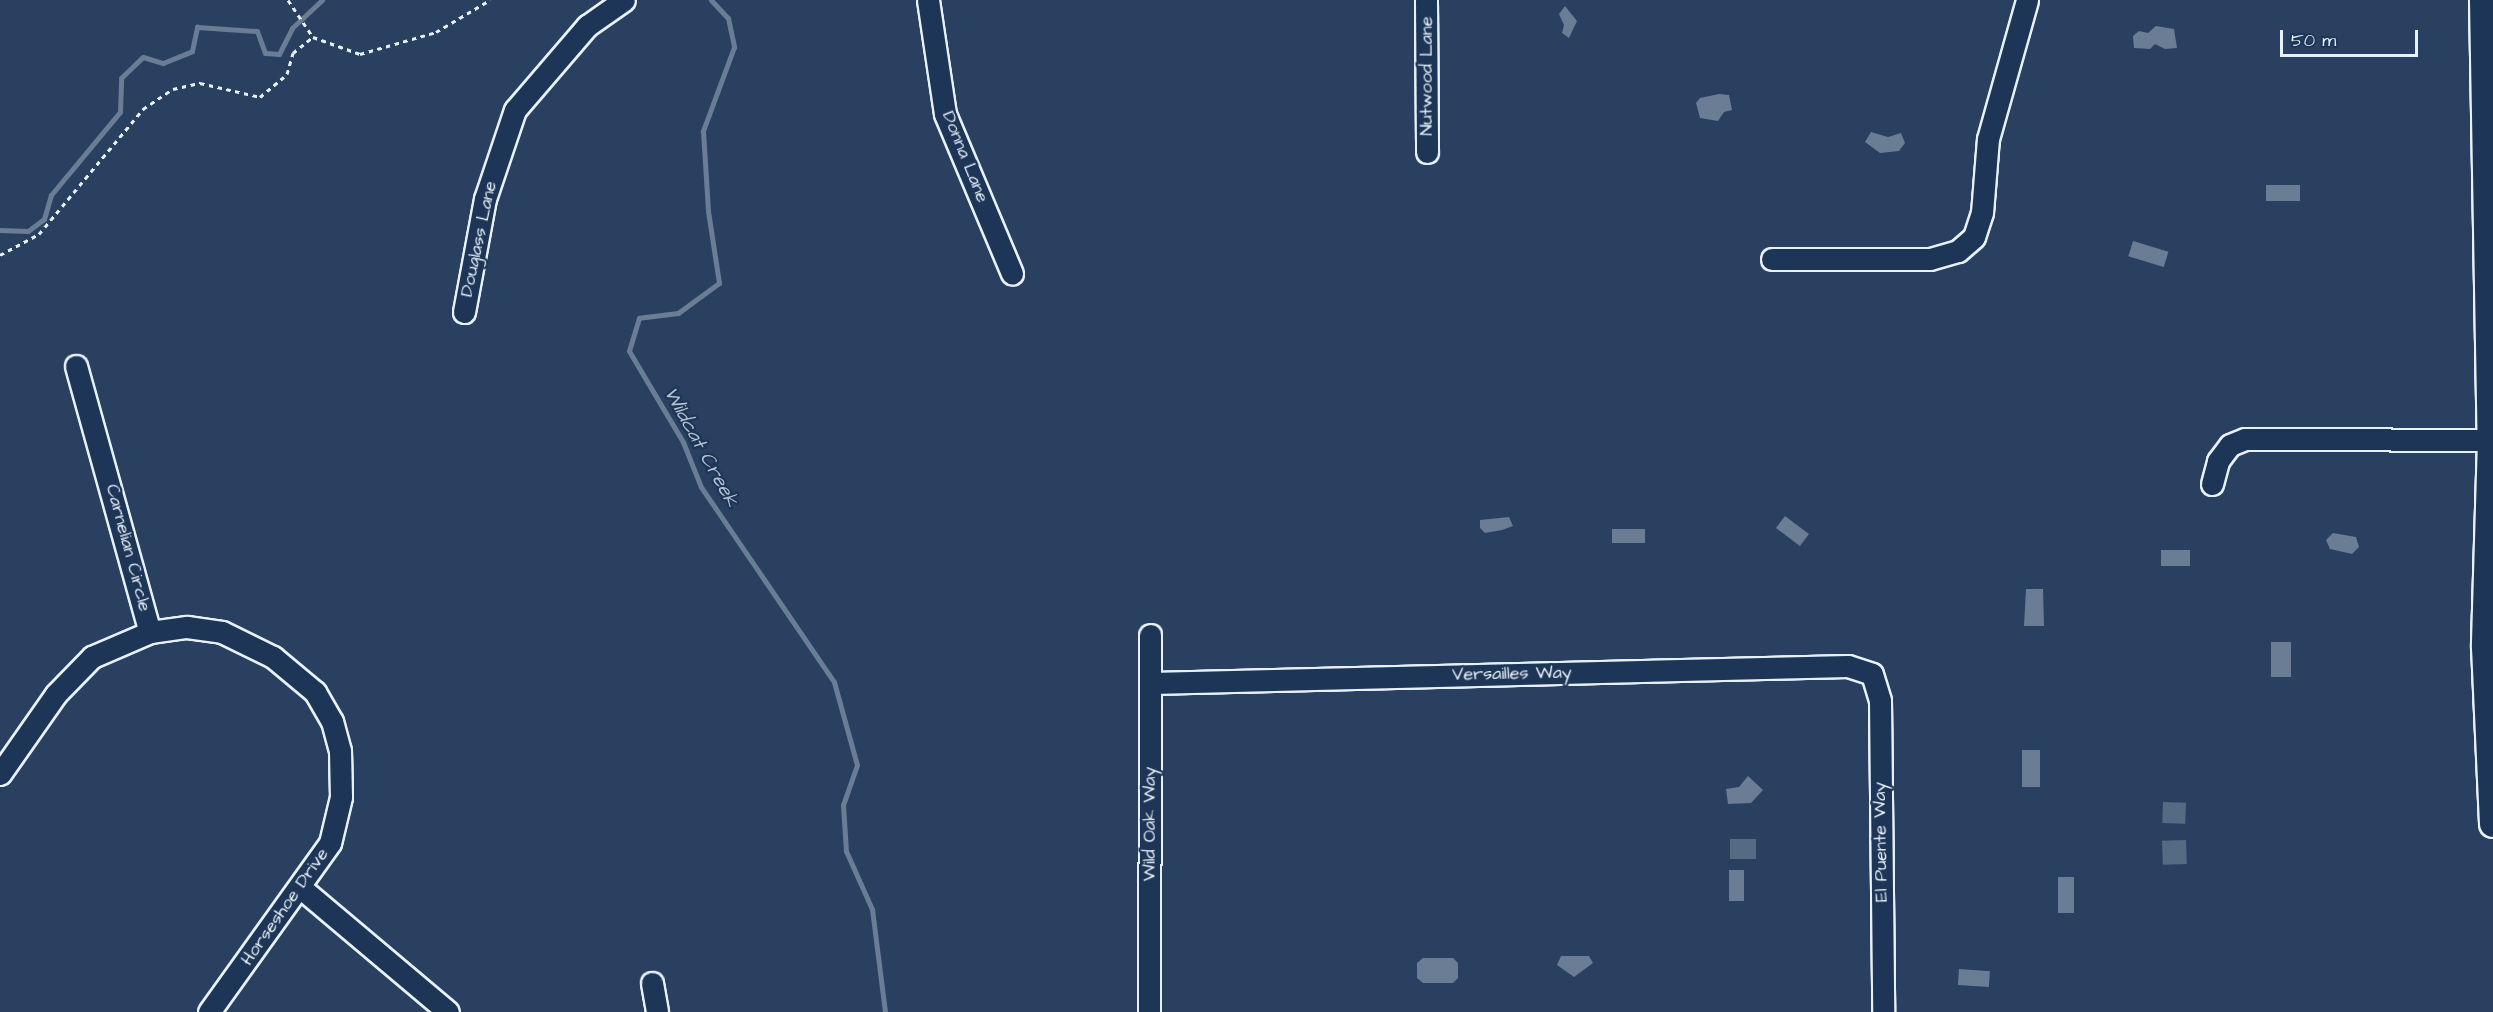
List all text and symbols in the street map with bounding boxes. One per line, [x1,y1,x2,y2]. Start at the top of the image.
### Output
street label: Nutwood Lane [1416,16,1438,136]
scale bar [2283,18,2421,56]
text: 50 m [2291,28,2336,53]
street label: Donna Lane [937,108,993,206]
street label: Douglass Lane [456,179,502,299]
water label: Wildcat Creek [658,383,744,511]
street label: Carnelian Circle [101,482,155,614]
street label: Versailles Way [1452,662,1572,686]
street label: Wild Oak Way [1139,767,1161,881]
street label: El Puente Way [1869,782,1893,902]
street label: Horseshoe Drive [237,844,333,970]

